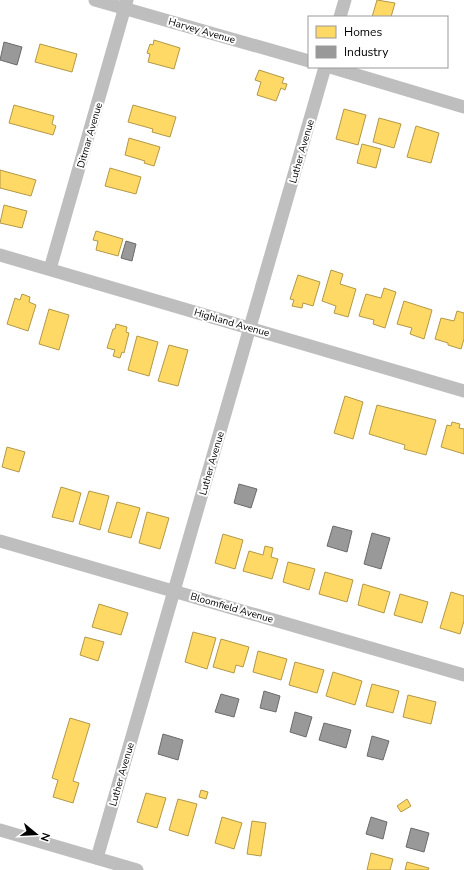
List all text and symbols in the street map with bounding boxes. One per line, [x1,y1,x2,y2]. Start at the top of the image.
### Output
street label: Harvey Avenue [167,15,237,47]
legend [308,16,448,68]
text: Homes [344,24,382,40]
text: Industry [344,44,389,60]
street label: Ditmar Avenue [74,101,106,170]
street label: Luther Avenue [286,118,318,185]
street label: Highland Avenue [192,306,271,340]
street label: Luther Avenue [196,430,228,497]
street label: Bloomfield Avenue [189,589,275,626]
street label: Luther Avenue [106,741,138,808]
north arrow [16,814,56,854]
text: N [37,831,53,843]

